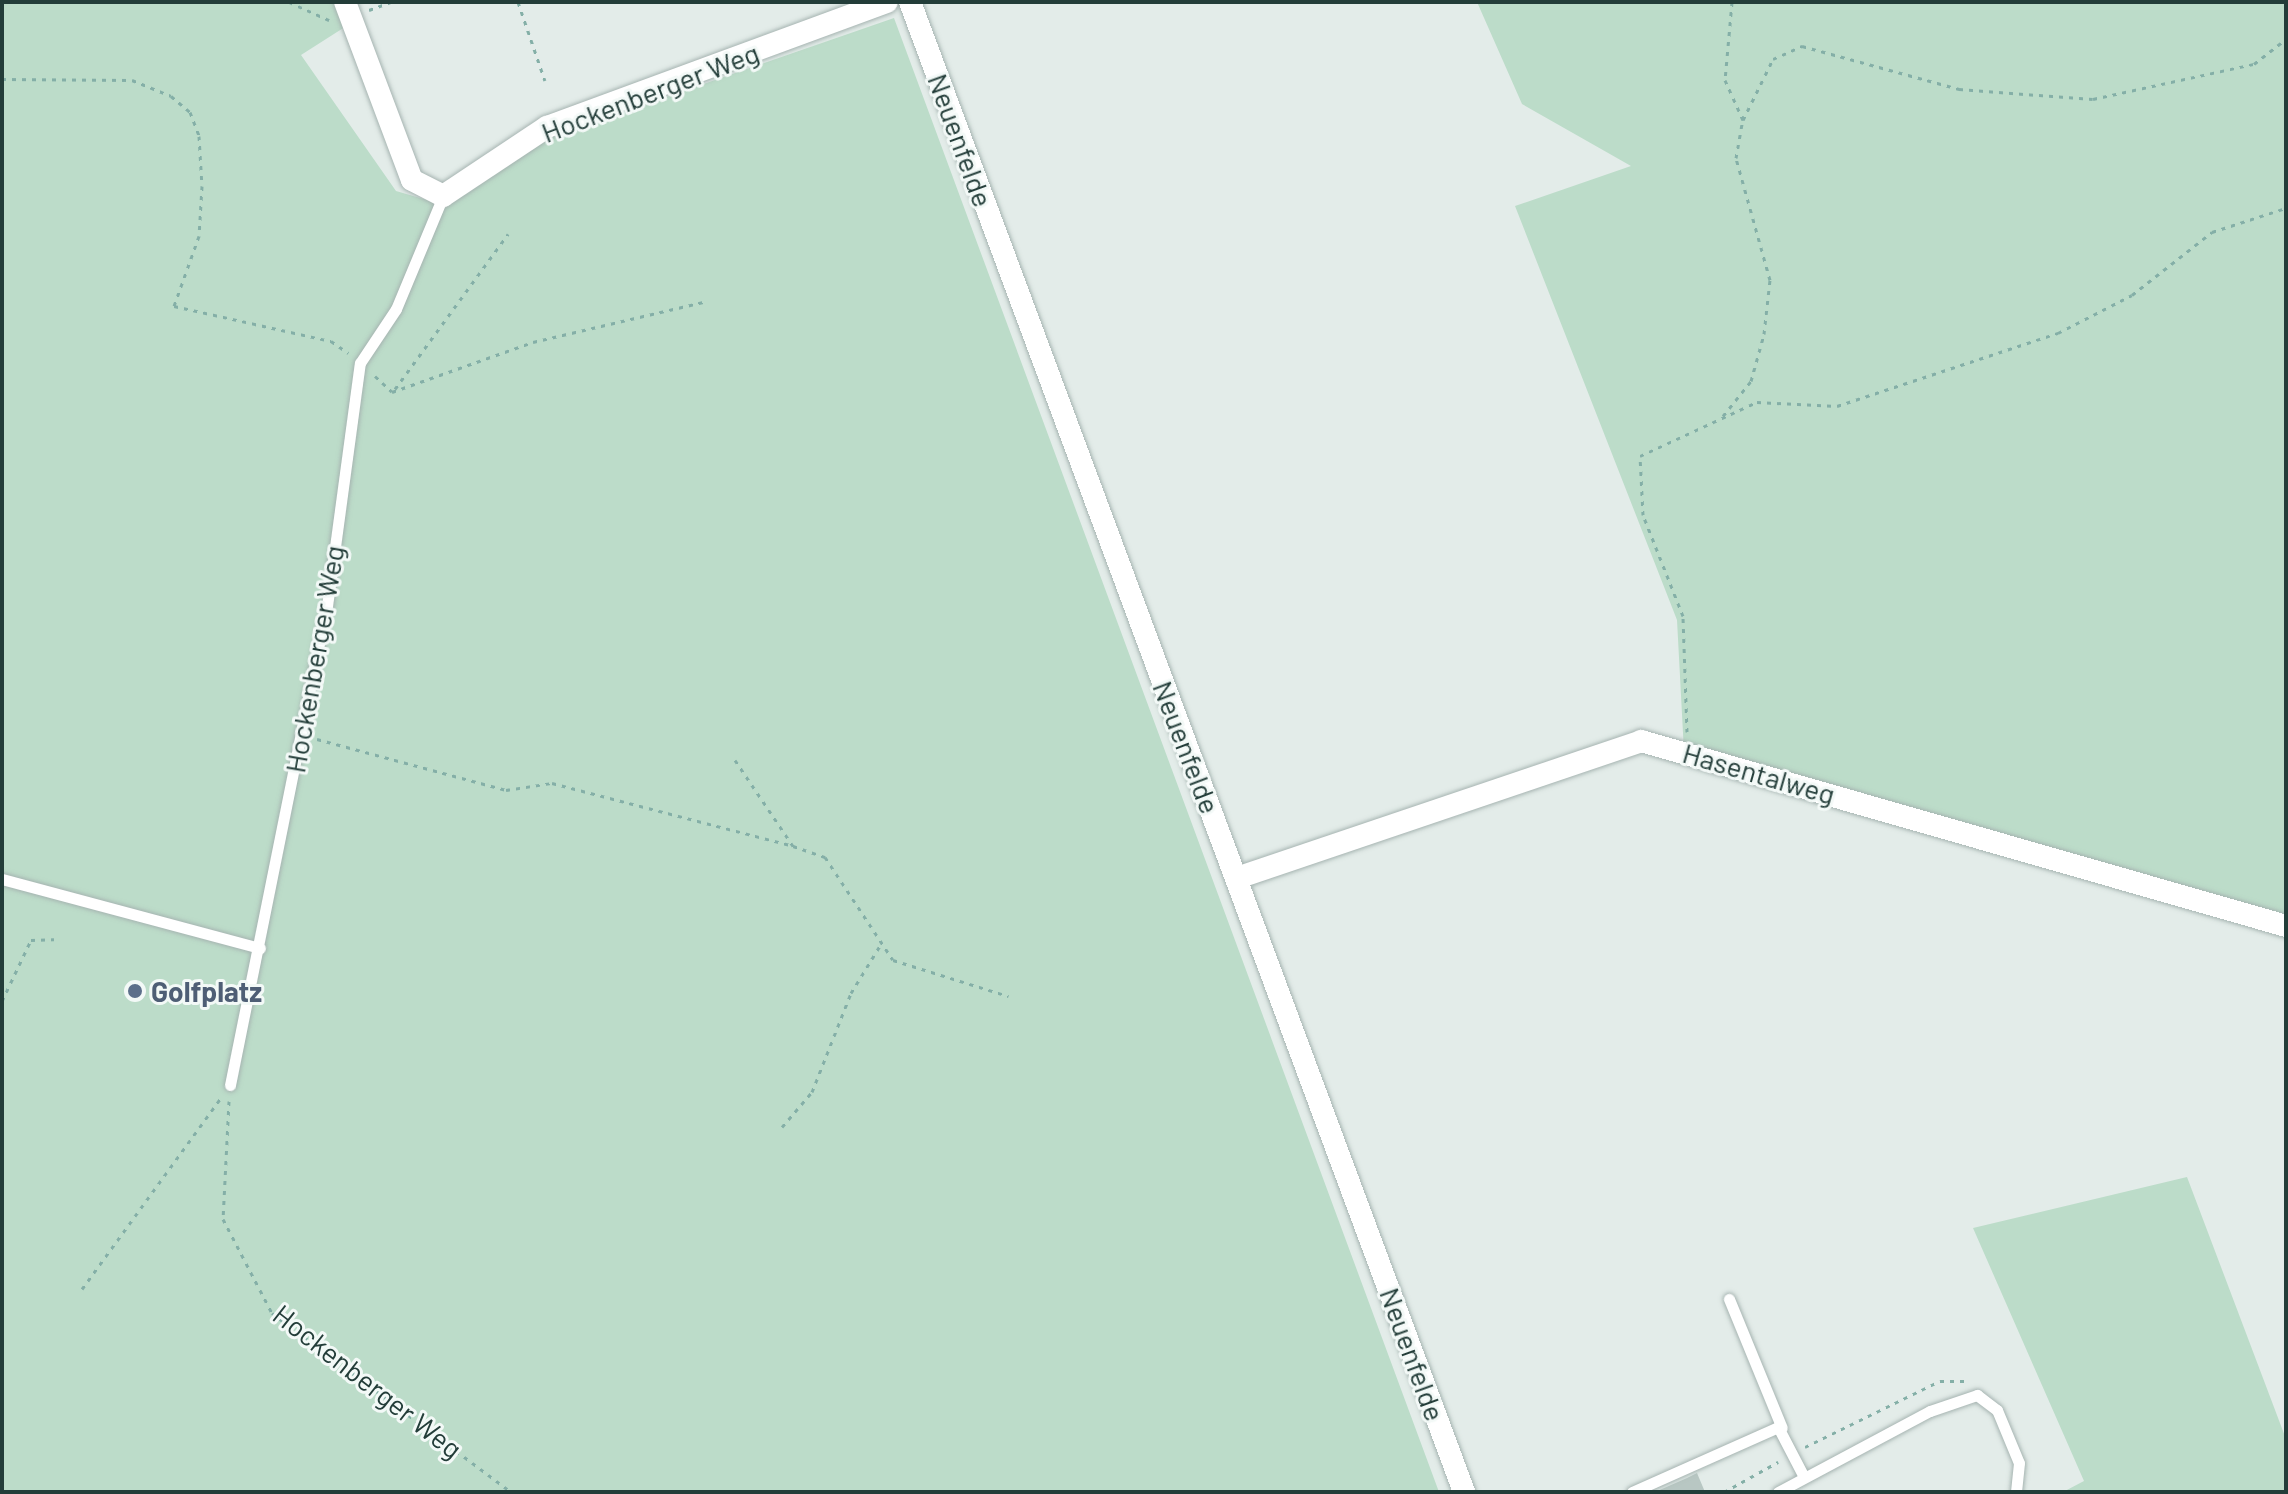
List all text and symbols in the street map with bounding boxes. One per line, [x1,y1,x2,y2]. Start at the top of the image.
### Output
street label: Hockenberger Weg [536,35,764,149]
street label: Neuenfelde [921,69,1001,211]
street label: Hockenberger Weg [277,543,351,775]
street label: Neuenfelde [1146,676,1228,818]
street label: Hasentalweg [1679,735,1839,811]
place label: Golfplatz [151,974,262,1008]
marker: Golfplatz [126,982,144,1000]
street label: Neuenfelde [1373,1283,1453,1425]
street label: Hockenberger Weg [267,1297,469,1465]

